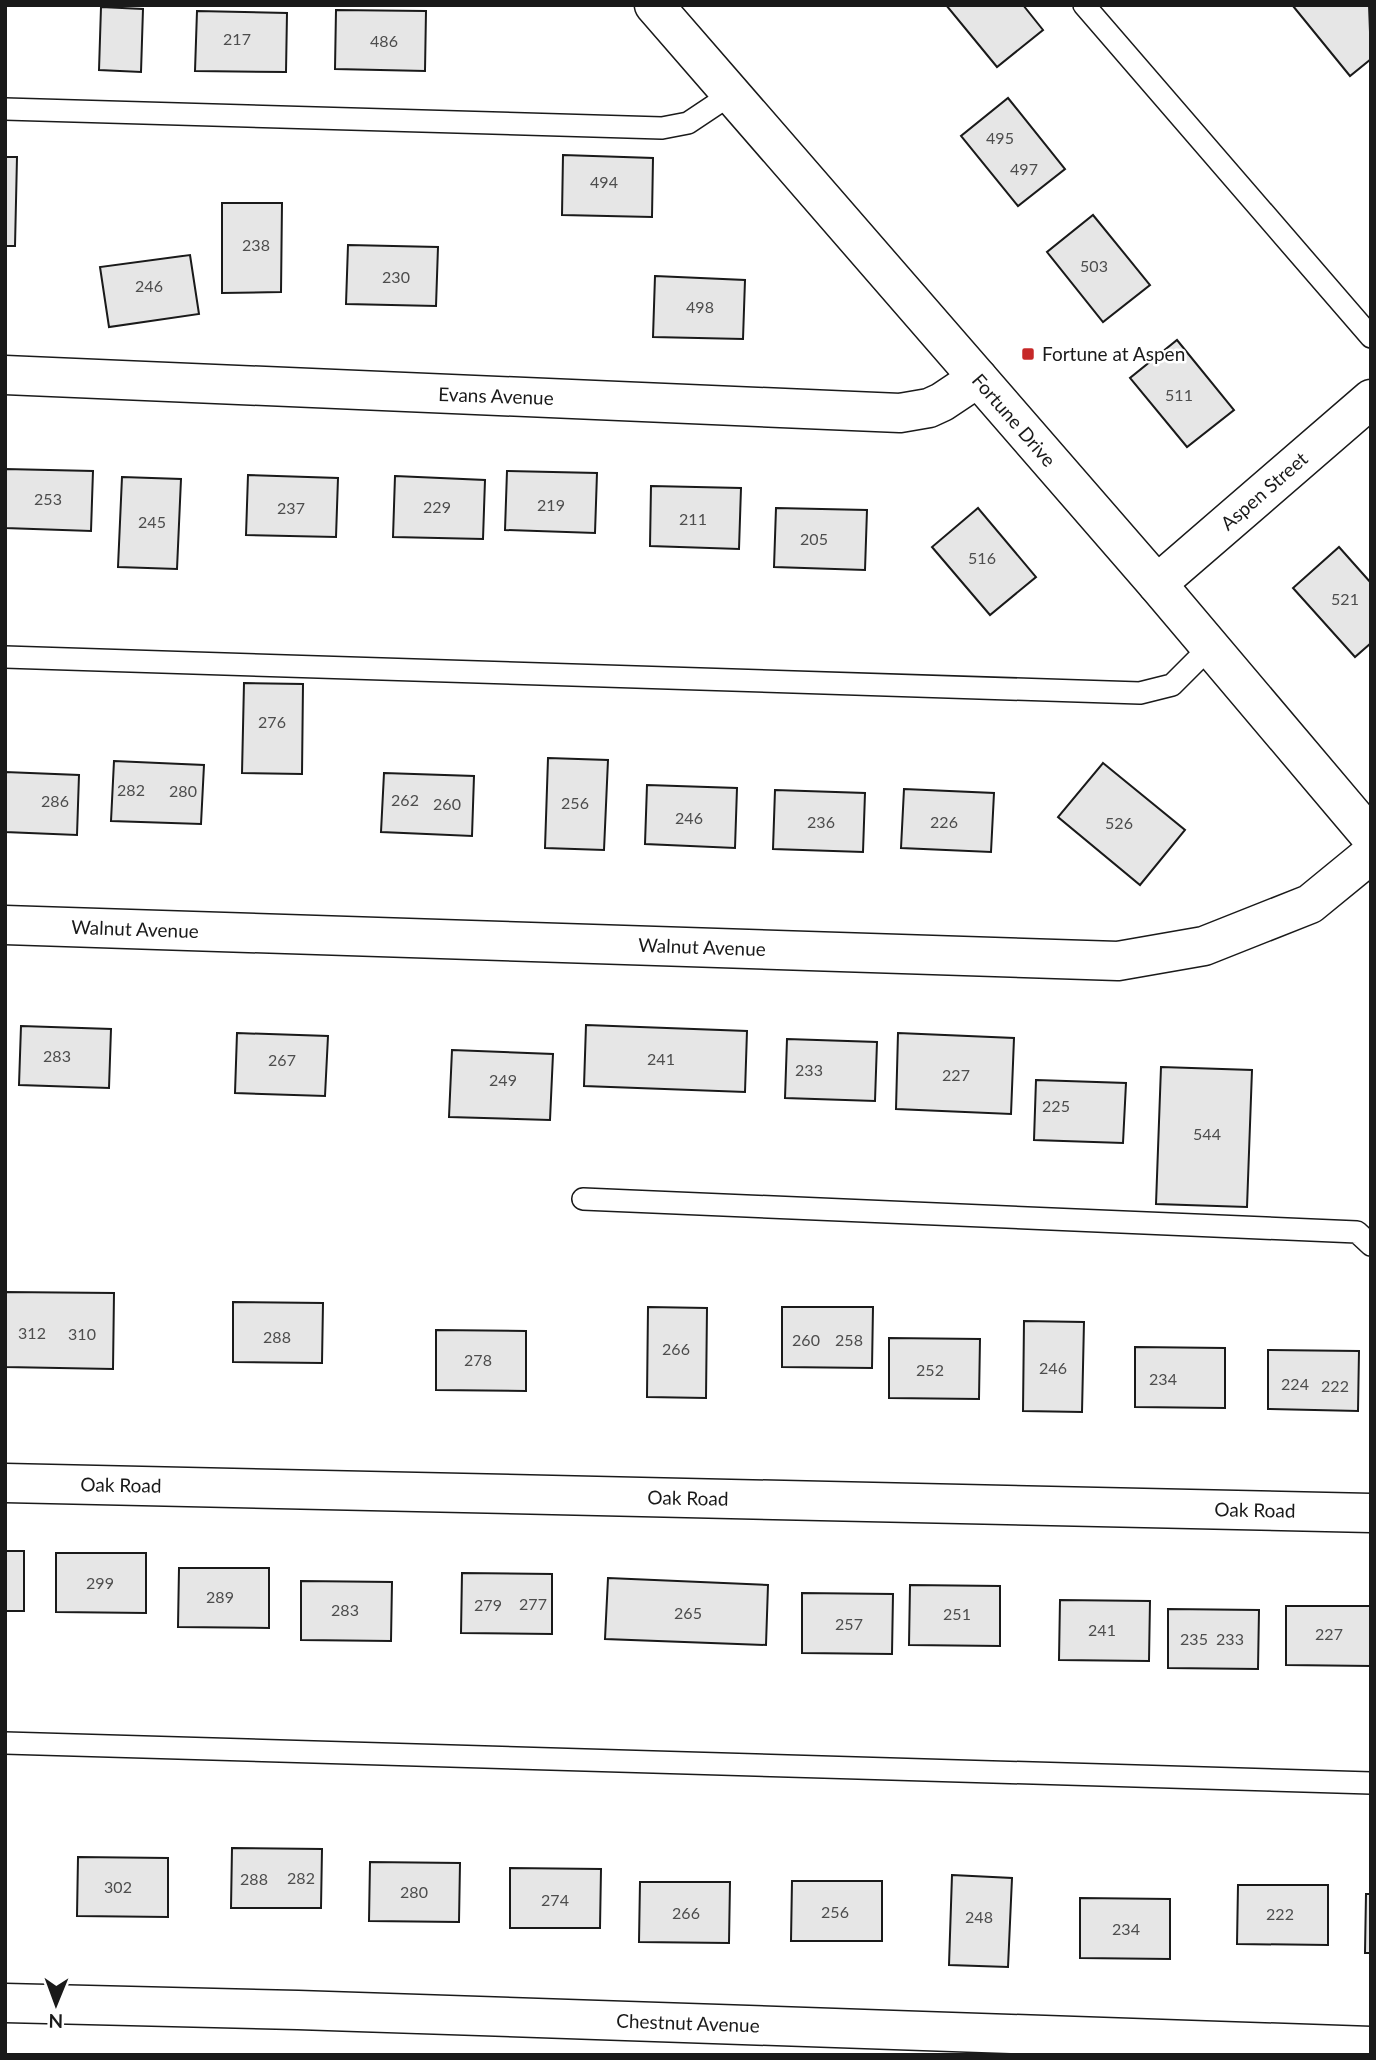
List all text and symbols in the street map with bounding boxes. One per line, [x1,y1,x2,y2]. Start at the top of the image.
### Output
house number: 217 [223,29,251,48]
house number: 486 [370,31,398,50]
house number: 495 [986,128,1014,147]
house number: 497 [1010,159,1038,178]
house number: 494 [590,172,618,191]
house number: 238 [242,235,270,254]
house number: 503 [1080,256,1108,275]
house number: 230 [382,267,410,286]
house number: 246 [135,276,163,295]
house number: 498 [686,297,714,316]
place label: Fortune at Aspen [1042,342,1185,365]
marker: Fortune at Aspen [1020,346,1036,362]
street label: Fortune Drive [968,368,1061,471]
street label: Evans Avenue [438,382,554,409]
house number: 511 [1165,385,1193,404]
street label: Aspen Street [1216,447,1312,534]
house number: 253 [34,489,62,508]
house number: 219 [537,495,565,514]
house number: 229 [423,497,451,516]
house number: 237 [277,498,305,517]
house number: 211 [679,509,707,528]
house number: 245 [138,512,166,531]
house number: 205 [800,529,828,548]
house number: 516 [968,548,996,567]
house number: 521 [1331,589,1359,608]
house number: 276 [258,712,286,731]
house number: 282 [117,780,145,799]
house number: 280 [169,781,197,800]
house number: 262 [391,790,419,809]
house number: 286 [41,791,69,810]
house number: 256 [561,793,589,812]
house number: 260 [433,794,461,813]
house number: 246 [675,808,703,827]
house number: 236 [807,812,835,831]
house number: 226 [930,812,958,831]
house number: 526 [1105,813,1133,832]
street label: Walnut Avenue [71,915,199,942]
street label: Walnut Avenue [638,933,766,960]
house number: 283 [43,1046,71,1065]
house number: 241 [647,1049,675,1068]
house number: 267 [268,1050,296,1069]
house number: 233 [795,1060,823,1079]
house number: 227 [942,1065,970,1084]
house number: 249 [489,1070,517,1089]
house number: 225 [1042,1096,1070,1115]
house number: 544 [1193,1124,1221,1143]
house number: 312 [18,1323,46,1342]
house number: 310 [68,1324,96,1343]
house number: 288 [263,1327,291,1346]
house number: 260 [792,1330,820,1349]
house number: 258 [835,1330,863,1349]
house number: 266 [662,1339,690,1358]
house number: 278 [464,1350,492,1369]
house number: 246 [1039,1358,1067,1377]
house number: 252 [916,1360,944,1379]
house number: 234 [1149,1369,1177,1388]
house number: 224 [1281,1374,1309,1393]
house number: 222 [1321,1376,1349,1395]
street label: Oak Road [80,1472,162,1497]
street label: Oak Road [647,1485,729,1510]
street label: Oak Road [1214,1497,1296,1522]
house number: 299 [86,1573,114,1592]
house number: 289 [206,1587,234,1606]
house number: 277 [519,1594,547,1613]
house number: 279 [474,1595,502,1614]
house number: 283 [331,1600,359,1619]
house number: 265 [674,1603,702,1622]
house number: 251 [943,1604,971,1623]
house number: 257 [835,1614,863,1633]
house number: 241 [1088,1620,1116,1639]
house number: 227 [1315,1624,1343,1643]
house number: 235 [1180,1629,1208,1648]
house number: 233 [1216,1629,1244,1648]
house number: 282 [287,1868,315,1887]
house number: 288 [240,1869,268,1888]
house number: 302 [104,1877,132,1896]
house number: 280 [400,1882,428,1901]
house number: 274 [541,1890,569,1909]
house number: 256 [821,1902,849,1921]
house number: 266 [672,1903,700,1922]
house number: 222 [1266,1904,1294,1923]
house number: 248 [965,1907,993,1926]
house number: 234 [1112,1919,1140,1938]
north arrow [21,1969,91,2039]
street label: Chestnut Avenue [616,2009,760,2036]
text: N [48,2010,63,2033]

